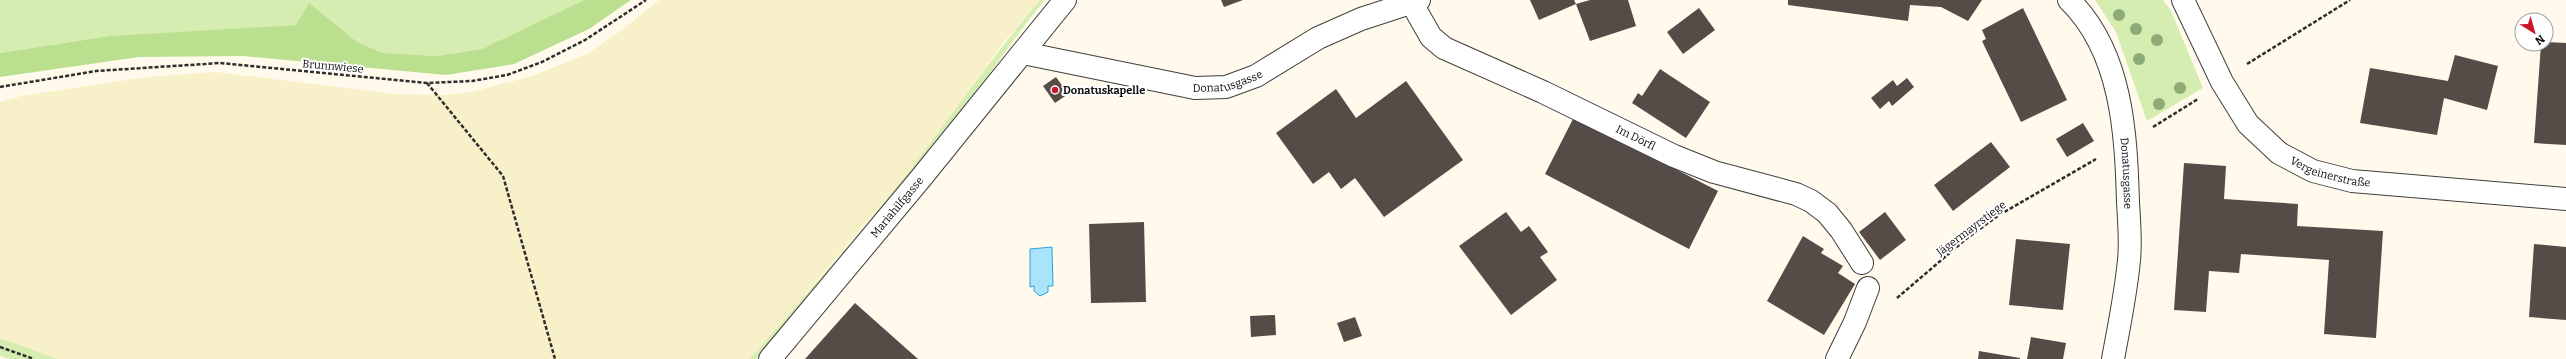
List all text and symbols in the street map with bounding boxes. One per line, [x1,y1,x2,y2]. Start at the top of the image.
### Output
north arrow [2514,12,2554,52]
text: N [2532,32,2547,48]
street label: Brunnwiese [302,57,364,76]
street label: Donatusgasse [1192,68,1265,95]
place label: Donatuskapelle [1063,84,1145,97]
marker: Donatuskapelle [1050,85,1060,95]
street label: Im Dörfl [1614,123,1658,153]
street label: Donatusgasse [2117,137,2134,209]
street label: Vergeinerstraße [2288,154,2371,190]
street label: Mariahilfgasse [868,174,926,240]
street label: Jägermayrstiege [1933,198,2009,259]

